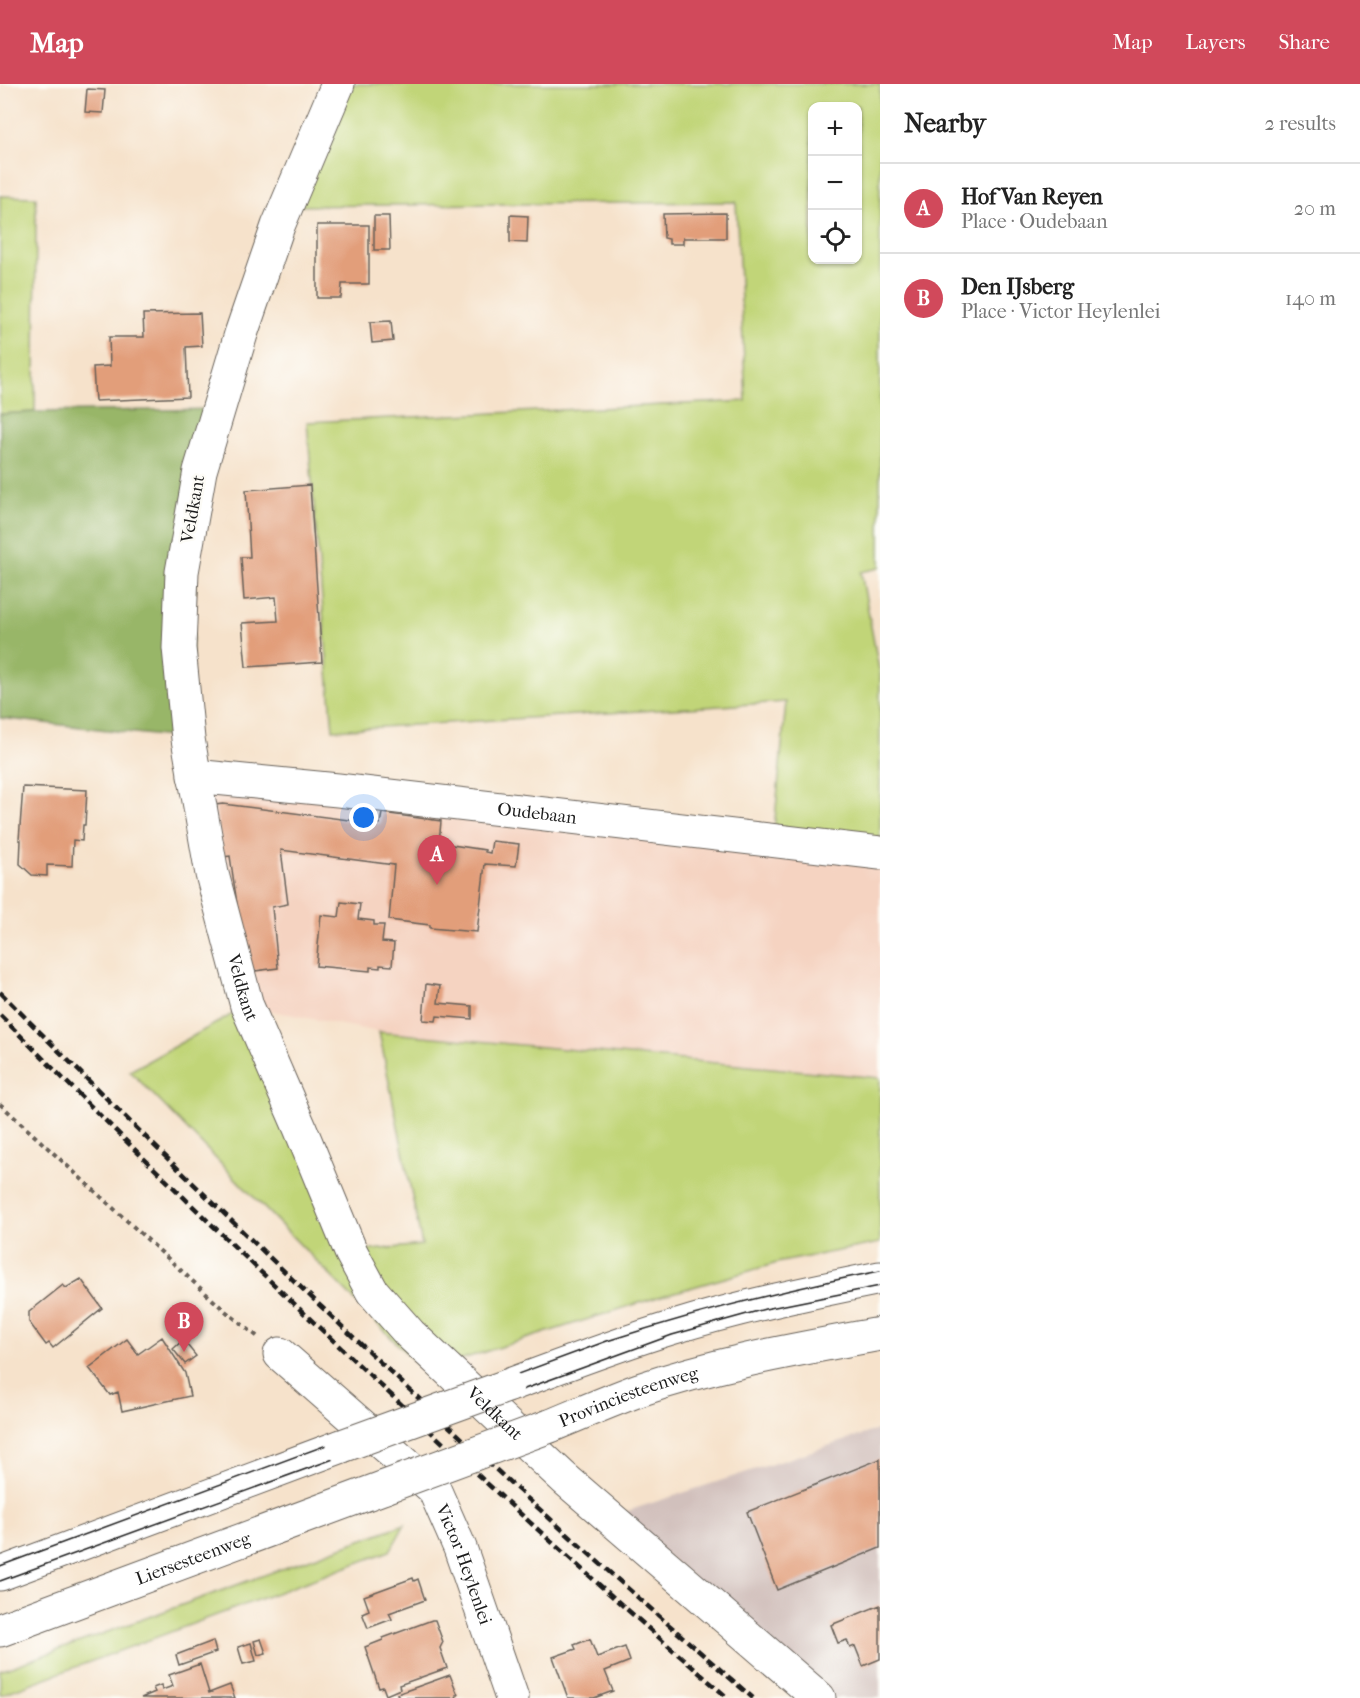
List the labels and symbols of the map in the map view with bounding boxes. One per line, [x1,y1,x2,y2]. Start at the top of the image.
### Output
street label: Veldkant [177,473,209,546]
street label: Oudebaan [496,798,578,828]
your location [349,803,378,832]
pin: A [418,836,456,885]
street label: Veldkant [223,951,263,1025]
pin: B [164,1302,204,1352]
street label: Provinciesteenweg [556,1362,701,1432]
street label: Veldkant [462,1382,527,1445]
street label: Victor Heylenlei [431,1500,496,1628]
street label: Liersesteenweg [133,1527,254,1589]

